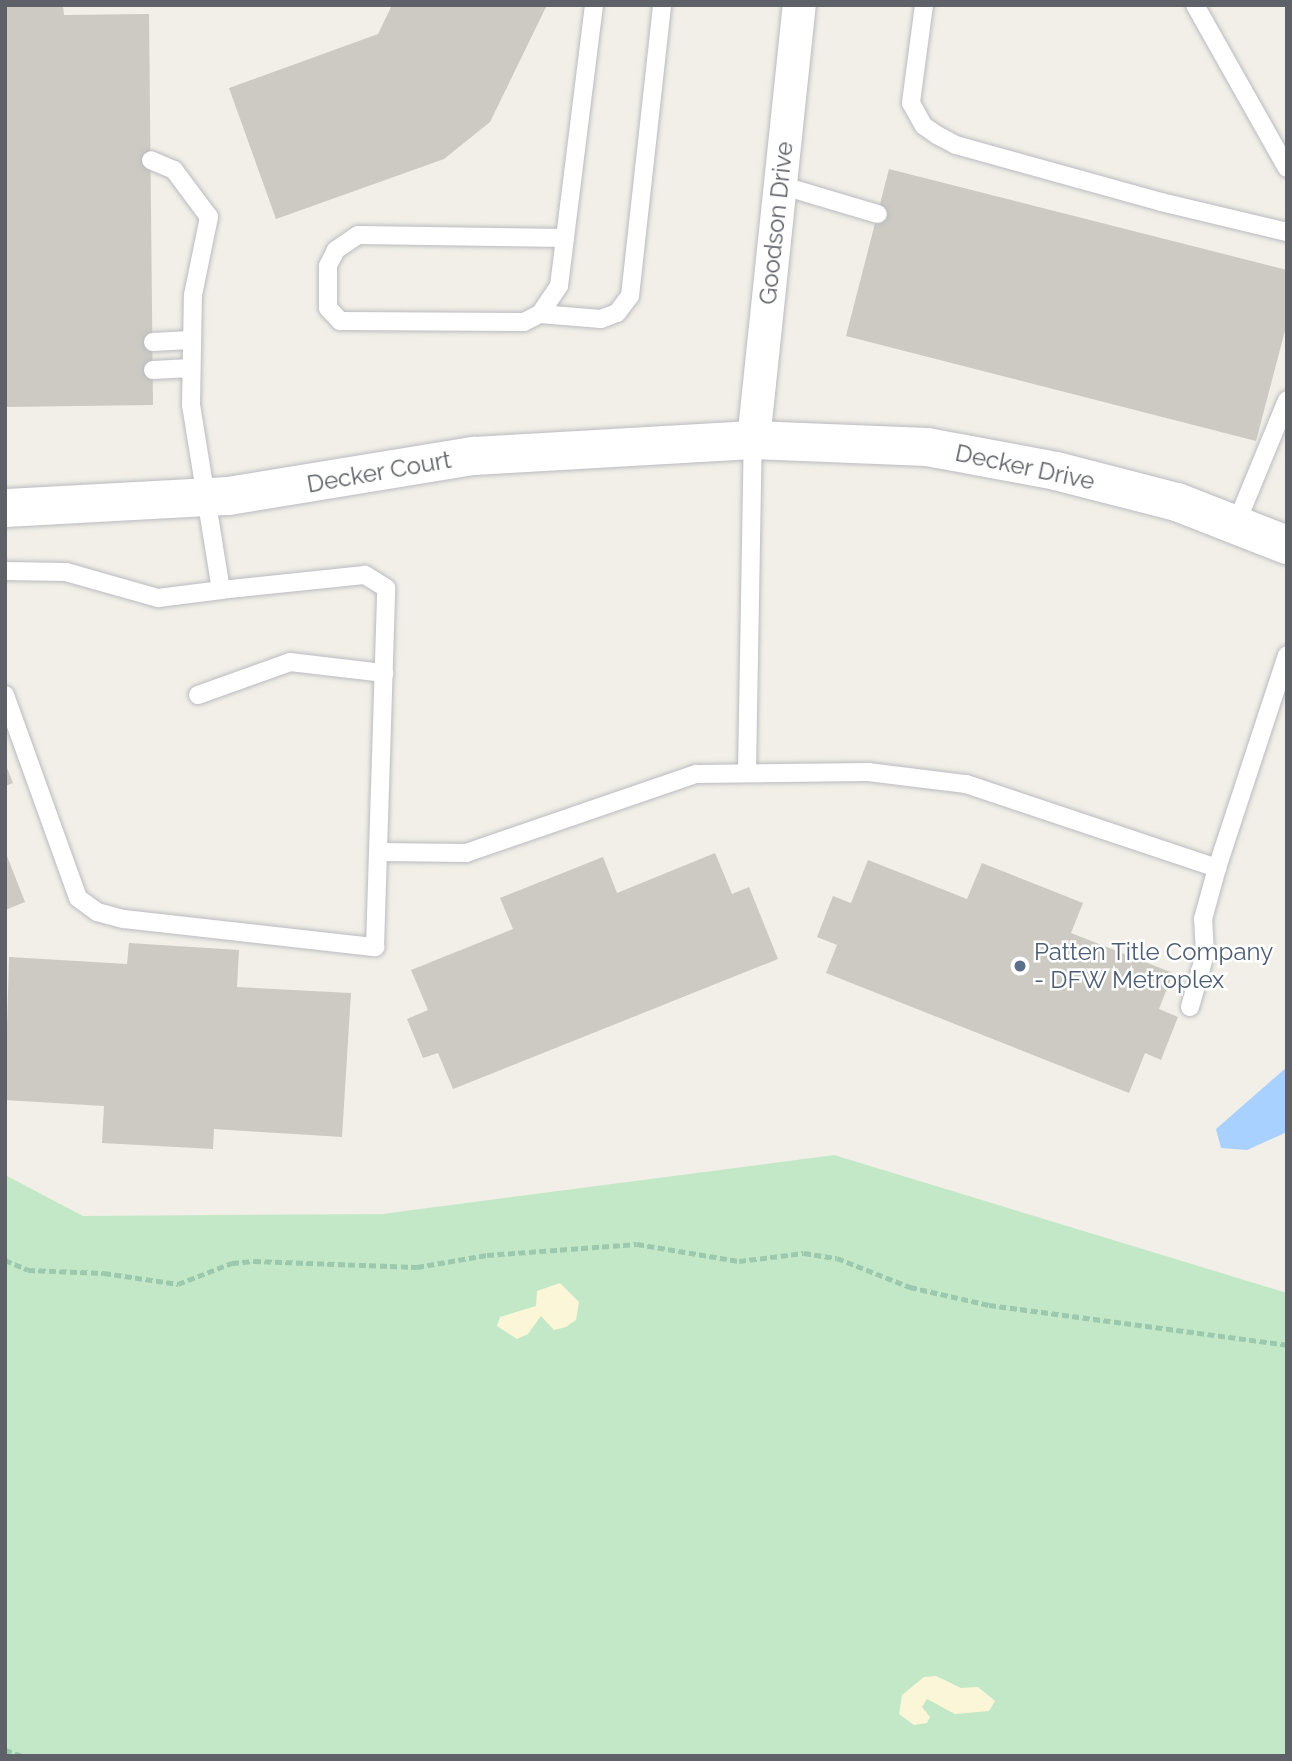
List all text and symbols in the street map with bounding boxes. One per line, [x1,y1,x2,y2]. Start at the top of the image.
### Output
street label: Goodson Drive [753,140,799,306]
street label: Decker Drive [952,438,1098,496]
street label: Decker Court [304,445,454,499]
place label: Patten Title Company - DFW Metroplex [1034,938,1274,994]
marker: Patten Title Company - DFW Metroplex [1012,958,1028,974]

